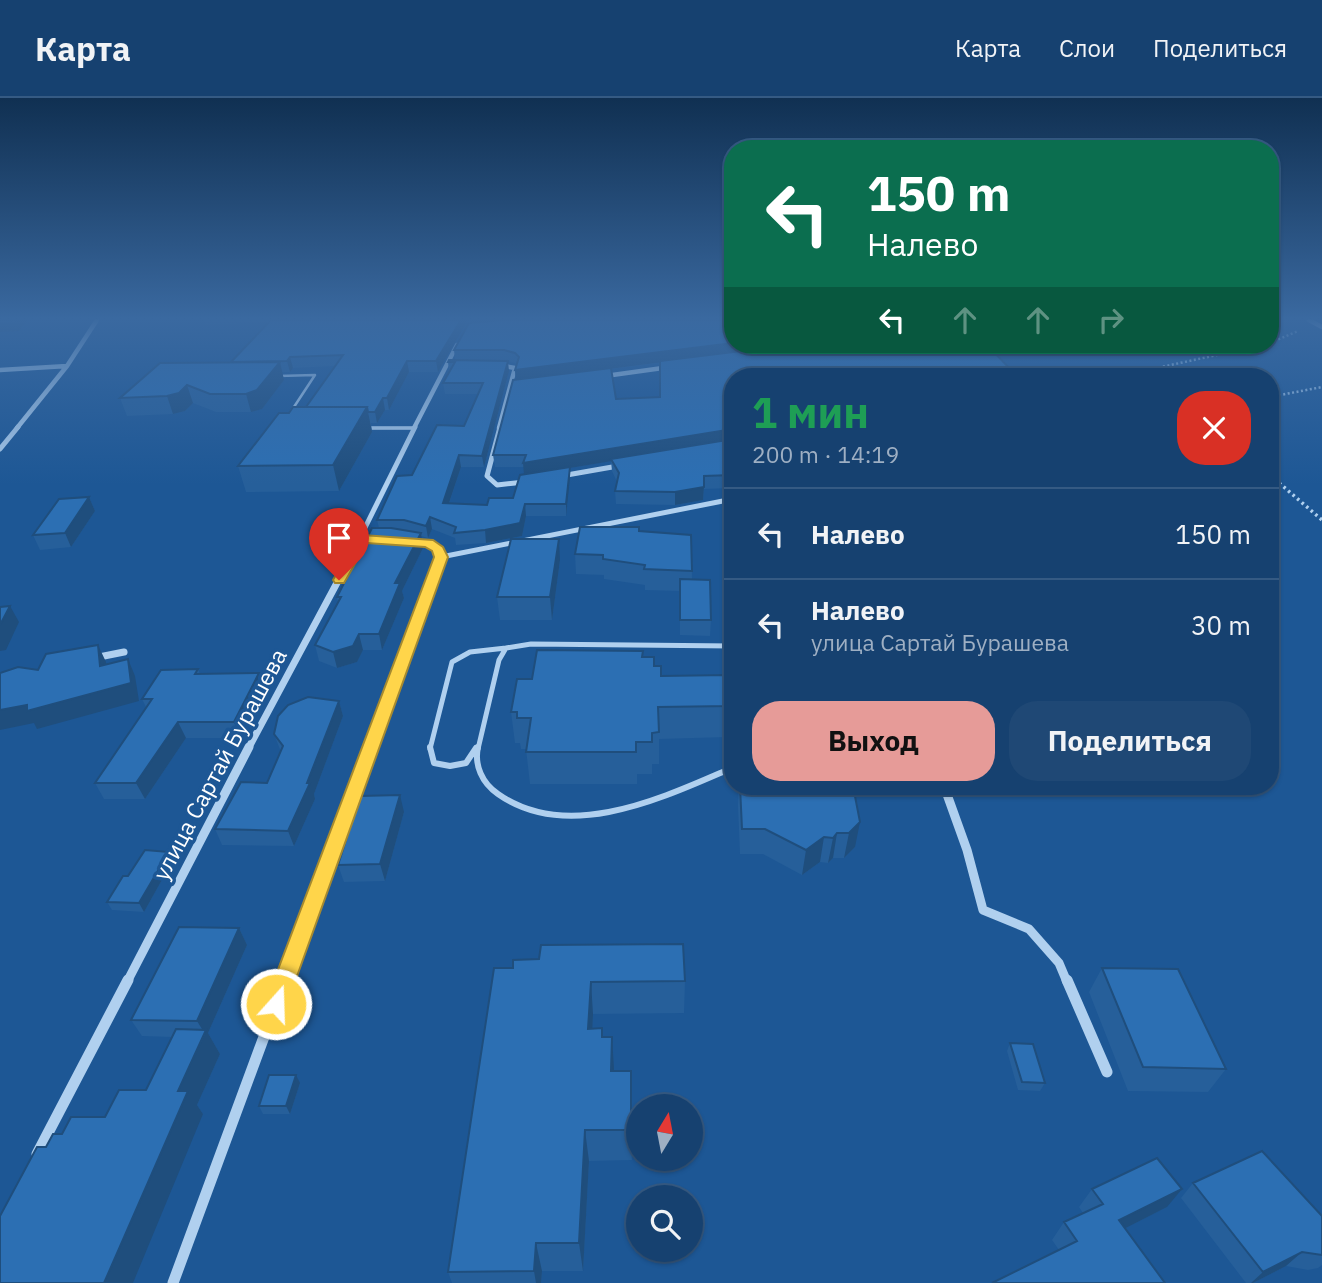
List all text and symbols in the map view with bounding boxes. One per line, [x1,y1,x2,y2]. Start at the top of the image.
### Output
text: Карта [35,27,131,70]
text: Карта [955,32,1021,64]
text: Слои [1059,32,1115,64]
text: Поделиться [1153,32,1287,64]
text: 150 m [867,161,1011,224]
icon: left [752,168,843,259]
text: Налево [867,223,978,265]
icon: left [873,301,911,339]
icon: ahead [946,301,984,339]
icon: ahead [1019,301,1057,339]
icon: right [1092,301,1130,339]
text: 1 мин [752,385,869,440]
button: close [1177,391,1251,465]
text: 200 m · 14:19 [752,439,899,469]
pin [309,508,369,580]
icon: left [752,515,790,553]
text: Налево [811,517,905,551]
text: 150 m [1175,517,1251,551]
icon: arrive [320,519,358,557]
text: Налево [811,593,905,627]
icon: left [752,606,790,644]
text: 30 m [1191,608,1251,642]
text: улица Сартай Бурашева [811,627,1069,657]
street label: улица Сартай Бурашева [145,643,293,885]
button: Выход [752,701,995,781]
button: Поделиться [1009,701,1251,781]
position arrow [239,967,313,1041]
north arrow [626,1094,704,1171]
map controls [626,1094,703,1262]
button: search [626,1185,703,1262]

